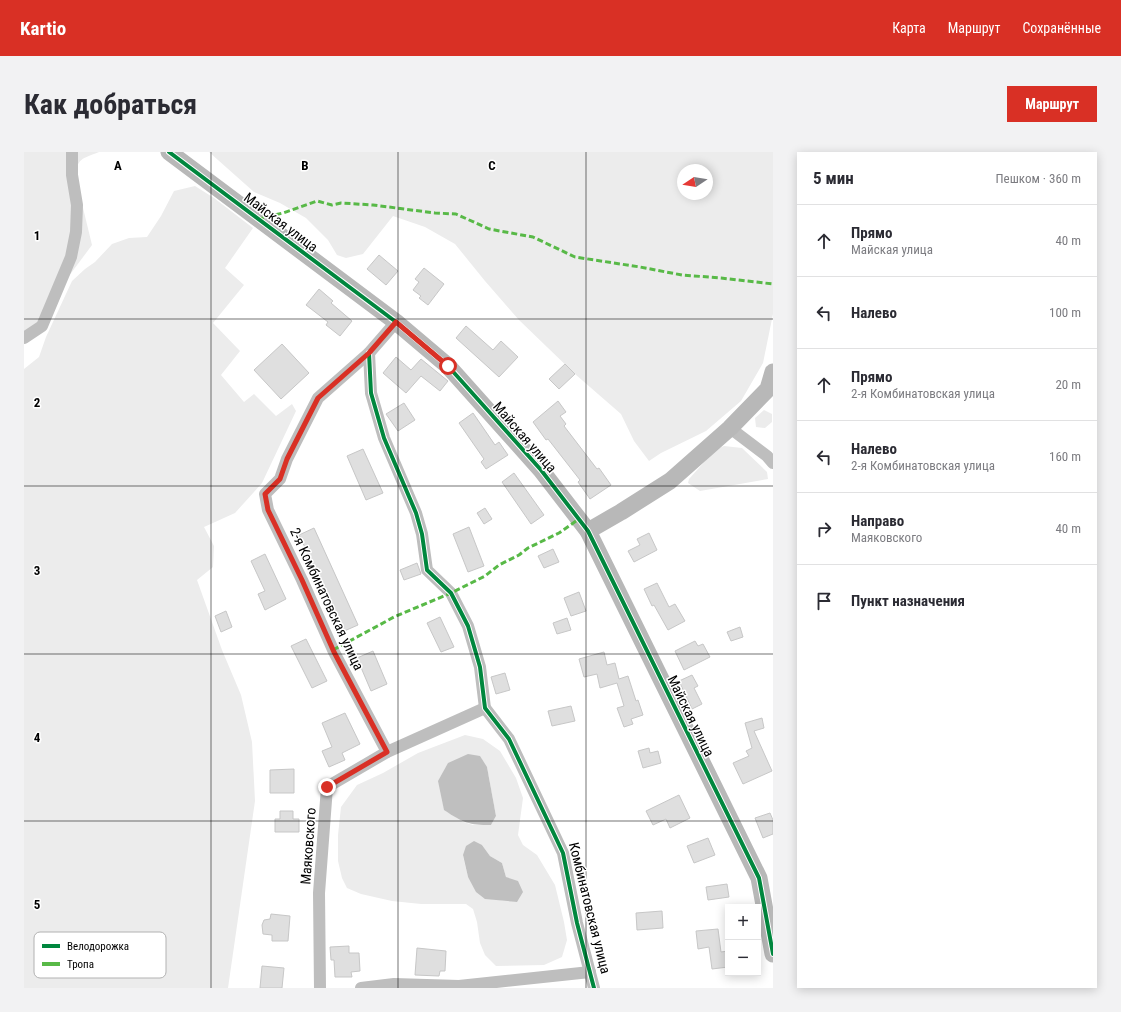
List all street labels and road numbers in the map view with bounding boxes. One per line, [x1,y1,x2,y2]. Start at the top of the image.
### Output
street label: Майская улица [241,189,321,255]
street label: Майская улица [490,398,560,476]
street label: 2-я Комбинатовская улица [287,525,367,673]
street label: Майская улица [664,673,718,759]
street label: Маяковского [297,807,319,885]
street label: Комбинатовская улица [566,841,614,975]

